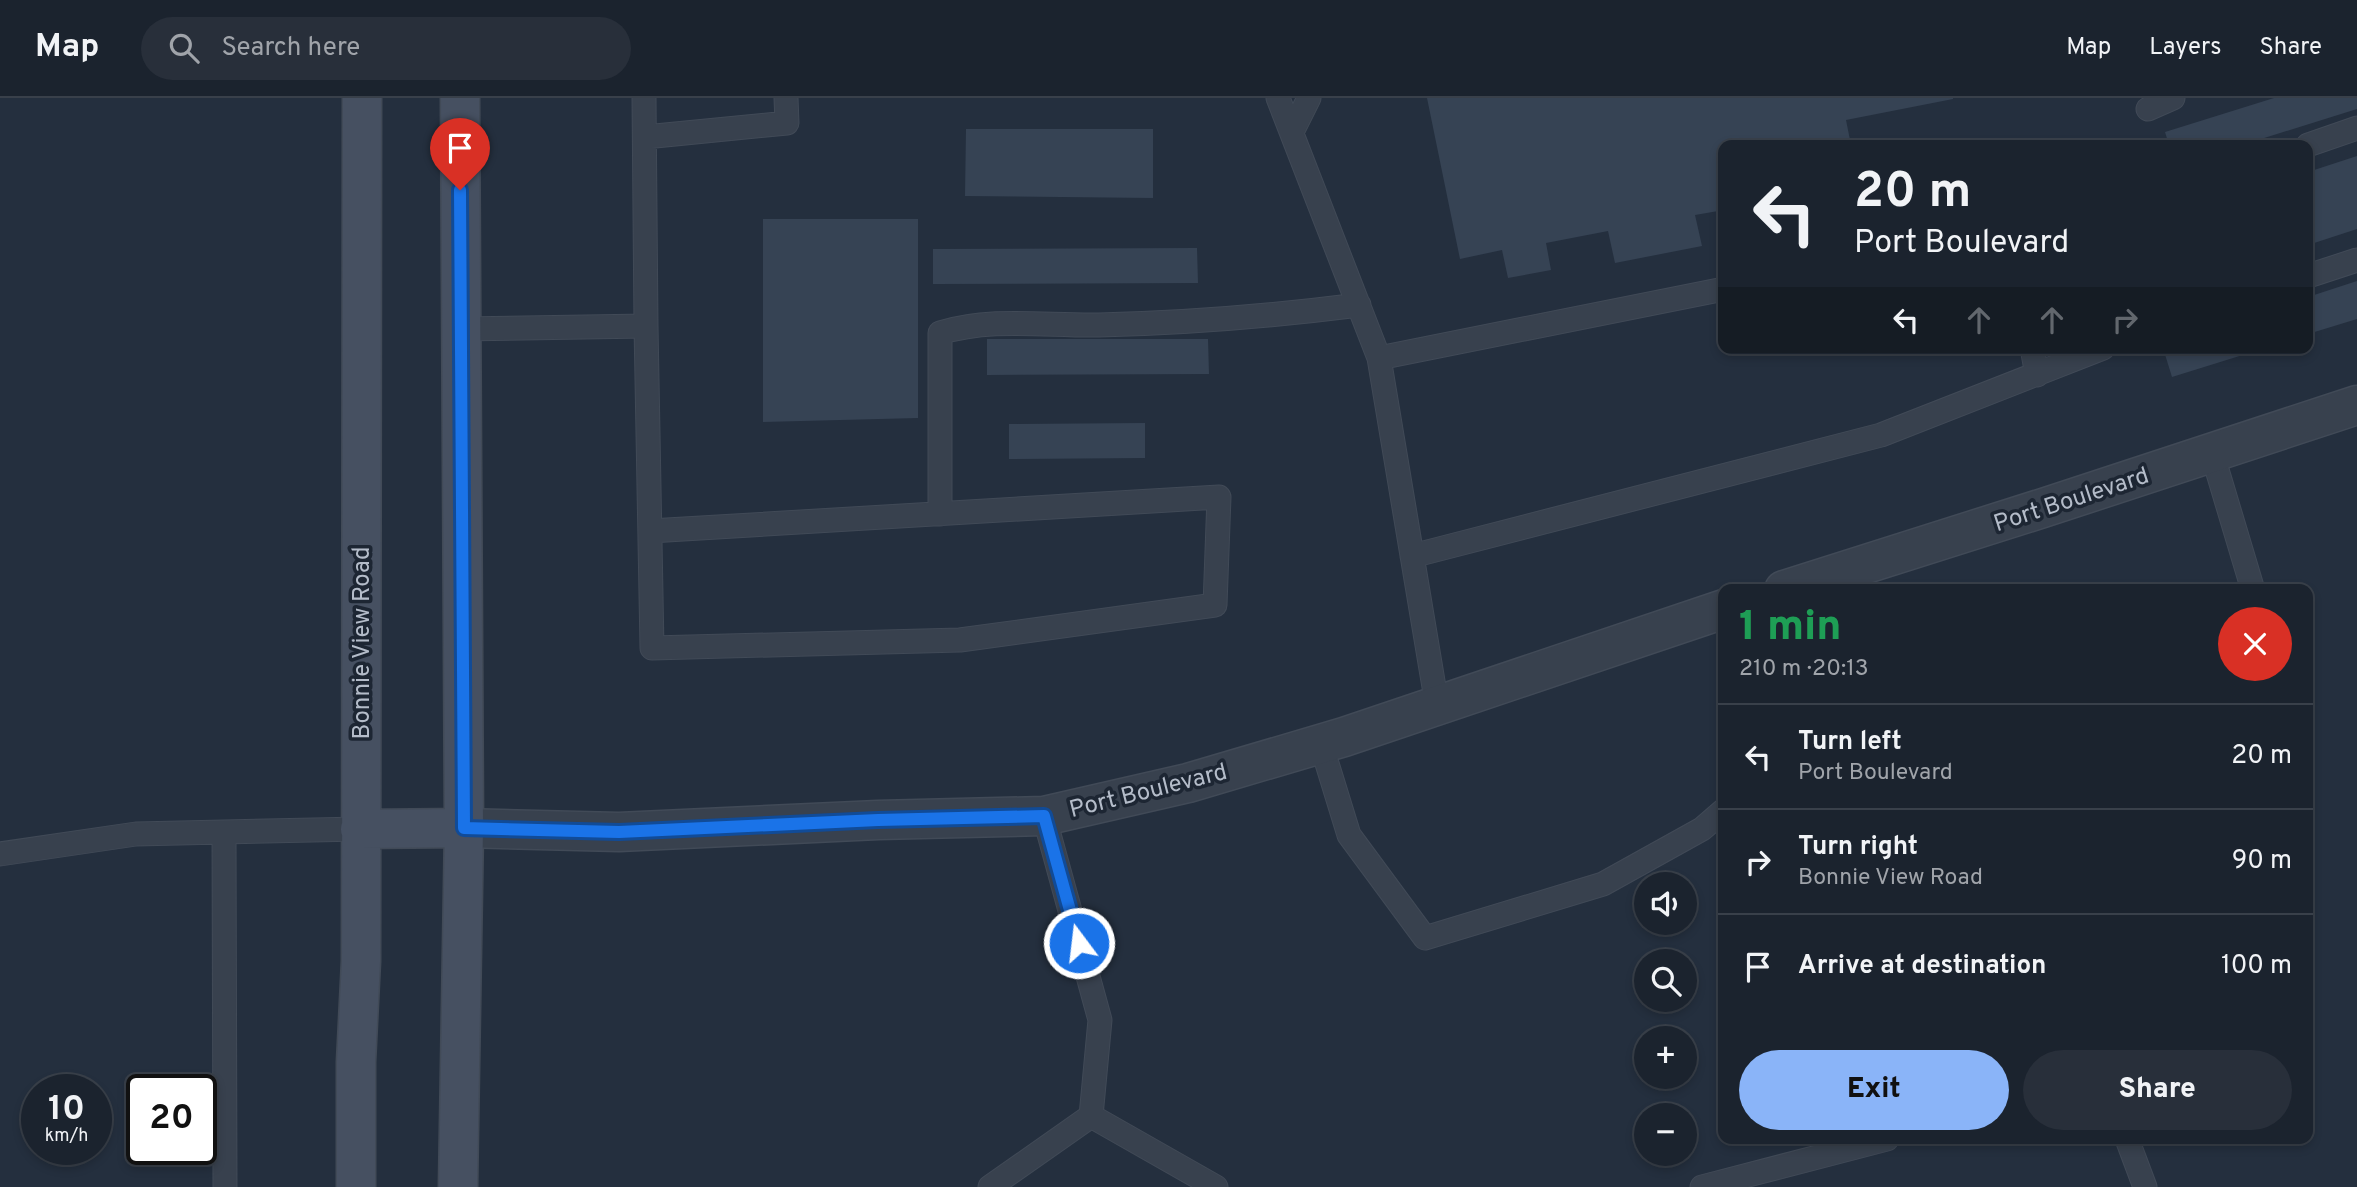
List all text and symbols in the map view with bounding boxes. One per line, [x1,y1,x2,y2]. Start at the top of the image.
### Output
search box [141,17,631,80]
text: Map [35,27,99,69]
icon: search [165,29,203,67]
text: Search here [221,32,360,65]
text: Map [2066,33,2111,63]
text: Layers [2149,33,2221,63]
text: Share [2259,33,2322,63]
pin [430,118,490,190]
icon: arrive [441,129,479,167]
text: 20 m [1854,163,1971,225]
icon: left [1739,168,1830,259]
text: Port Boulevard [1854,224,2069,264]
icon: left [1887,301,1925,339]
icon: ahead [1960,301,1998,339]
icon: ahead [2033,301,2071,339]
icon: right [2106,301,2144,339]
street label: Port Boulevard [1990,462,2153,540]
street label: Bonnie View Road [348,546,378,740]
text: 1 min [1739,602,1842,655]
button: close [2218,607,2292,681]
text: 210 m · 20:13 [1739,655,1869,684]
text: Turn left [1798,726,1902,759]
icon: left [1739,738,1777,776]
text: 20 m [2231,740,2292,773]
street label: Port Boulevard [1067,758,1230,826]
text: Port Boulevard [1798,759,1953,788]
text: Turn right [1798,831,1918,864]
icon: right [1739,843,1777,881]
text: 90 m [2232,845,2292,878]
text: Bonnie View Road [1798,864,1983,893]
map controls [1634,872,1697,1166]
button: sound [1634,872,1697,935]
position arrow [1042,906,1116,980]
icon: arrive [1739,948,1777,986]
button: search [1634,949,1697,1012]
text: Arrive at destination [1798,950,2046,983]
text: 100 m [2221,950,2292,983]
button: + [1634,1026,1697,1089]
button: Exit [1739,1050,2009,1130]
button: Share [2023,1050,2292,1130]
speed limit sign: 20 [126,1074,217,1165]
text: 10 [48,1088,85,1132]
button: − [1634,1103,1697,1166]
text: km/h [45,1125,88,1148]

